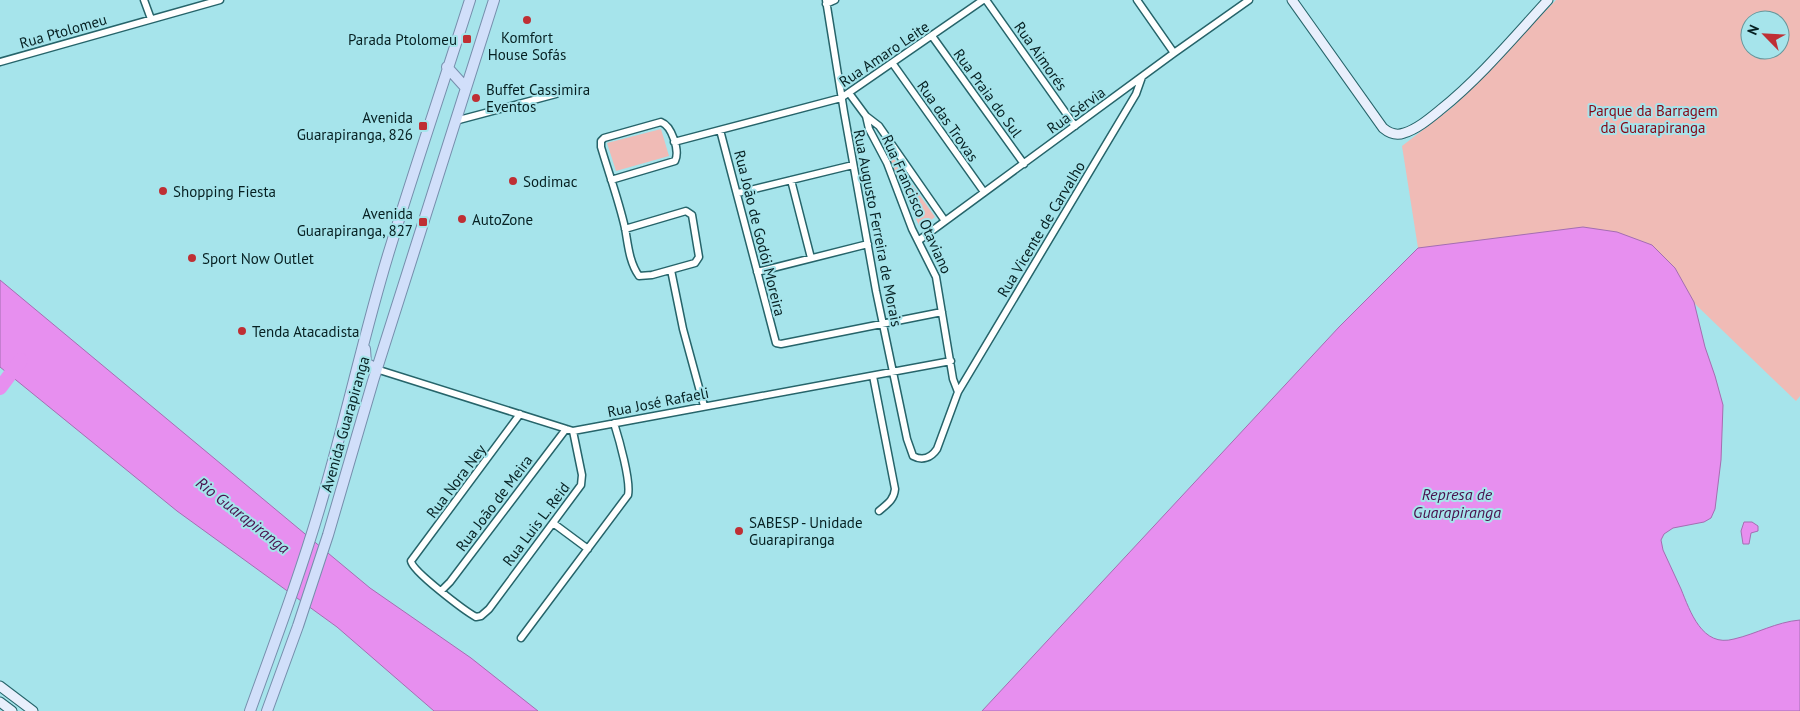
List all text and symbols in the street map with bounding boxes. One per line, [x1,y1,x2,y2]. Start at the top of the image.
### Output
street label: Rua Ptolomeu [17,9,109,53]
north arrow [1740,10,1790,60]
marker: Komfort House Sofás [521,14,533,26]
street label: Rua Amaro Leite [835,17,933,91]
street label: Rua Aimorés [1010,18,1072,94]
text: N [1743,22,1763,38]
place label: Komfort House Sofás [488,28,566,64]
place label: Parada Ptolomeu [348,30,457,49]
marker: Parada Ptolomeu [461,33,473,45]
street label: Rua Praia do Sul [950,45,1027,141]
street label: Rua das Trovas [913,77,983,165]
place label: Buffet Cassimira Eventos [486,80,590,116]
street label: Rua Sérvia [1043,82,1109,138]
marker: Buffet Cassimira Eventos [470,92,482,104]
park label: Parque da Barragem da Guarapiranga [1588,101,1718,137]
place label: Avenida Guarapiranga, 826 [297,108,413,144]
marker: Avenida Guarapiranga, 826 [417,120,429,132]
street label: Rua Augusto Ferreira de Morais [850,128,906,328]
street label: Rua Francisco Otaviano [878,132,956,276]
street label: Rua João de Godói Moreira [730,148,790,318]
street label: Rua Vicente de Carvalho [993,158,1089,300]
place label: Sodimac [523,172,578,191]
marker: Sodimac [507,175,519,187]
place label: Shopping Fiesta [173,182,276,201]
marker: Shopping Fiesta [157,185,169,197]
place label: Avenida Guarapiranga, 827 [297,204,413,240]
place label: AutoZone [472,210,533,229]
marker: AutoZone [456,213,468,225]
marker: Avenida Guarapiranga, 827 [417,216,429,228]
place label: Sport Now Outlet [202,249,314,268]
marker: Sport Now Outlet [186,252,198,264]
place label: Tenda Atacadista [252,322,359,341]
marker: Tenda Atacadista [236,325,248,337]
street label: Avenida Guarapiranga [317,354,373,494]
street label: Rua José Rafaeli [606,383,710,421]
street label: Rua Nora Ney [422,440,490,522]
street label: Rua João de Meira [452,451,536,555]
water label: Rio Guarapiranga [192,472,294,558]
street label: Rua Luis L. Reid [498,478,574,570]
water label: Represa de Guarapiranga [1413,484,1501,522]
place label: SABESP - Unidade Guarapiranga [749,513,863,549]
marker: SABESP - Unidade Guarapiranga [733,525,745,537]

